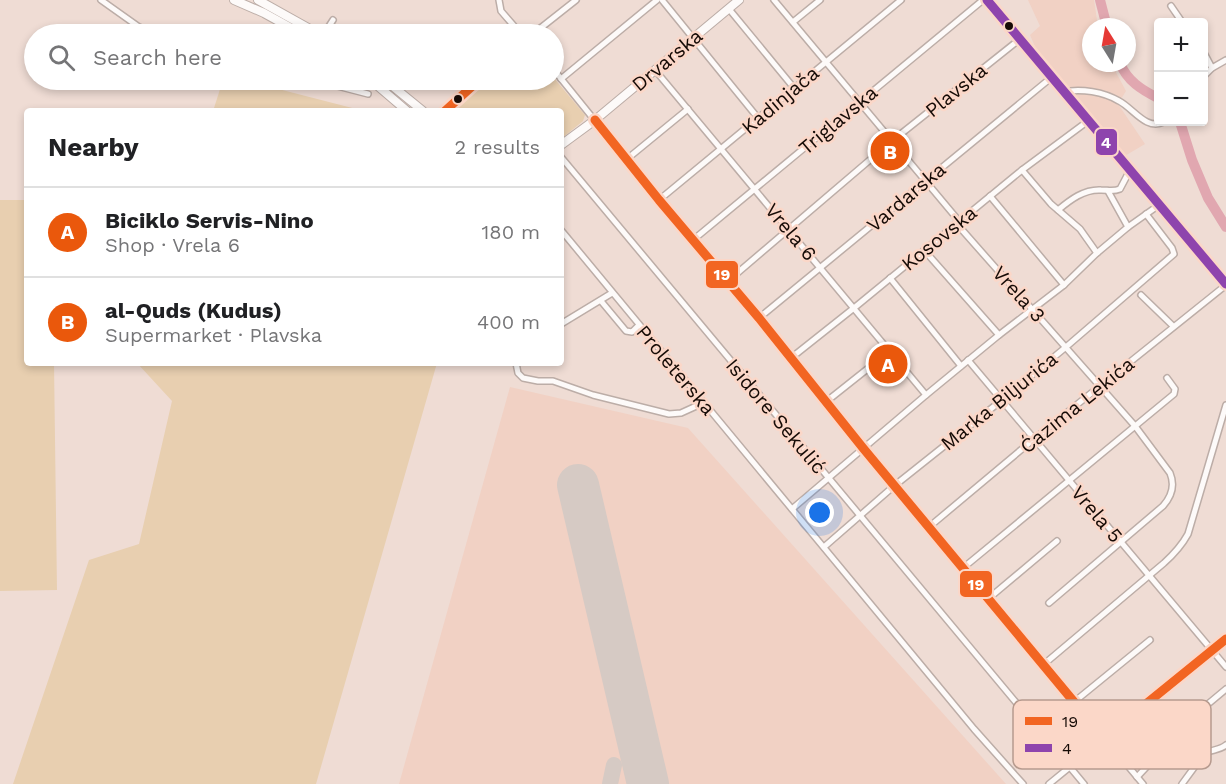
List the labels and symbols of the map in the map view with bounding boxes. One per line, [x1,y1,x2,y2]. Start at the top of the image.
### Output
north arrow [1082,18,1136,72]
unlabelled marker [1003,20,1015,32]
street label: Drvarska [627,24,707,96]
street label: Plavska [920,58,992,122]
street label: Kadinjača [736,61,824,139]
street label: Triglavska [794,80,882,160]
unlabelled marker [452,93,464,105]
pin: B [870,128,910,174]
line badge: 4 [1095,128,1118,156]
text: 4 [1101,133,1111,152]
street label: Vardarska [862,157,950,237]
street label: Vrela 6 [760,198,822,266]
street label: Kosovska [896,200,982,276]
line badge: 19 [705,260,739,289]
street label: Vrela 3 [988,261,1050,327]
text: 19 [714,265,731,284]
street label: Proleterska [631,320,721,420]
pin: A [868,342,908,386]
street label: Marka Biljurića [936,347,1062,455]
street label: Ćazima Lekića [1015,352,1139,458]
street label: Isidore Sekulić [721,354,831,478]
street label: Vrela 5 [1066,481,1128,547]
your location [805,498,834,527]
line badge: 19 [959,570,993,598]
text: 19 [968,575,985,594]
legend [1013,700,1211,769]
text: 19 [1062,712,1078,731]
text: 4 [1062,739,1072,758]

